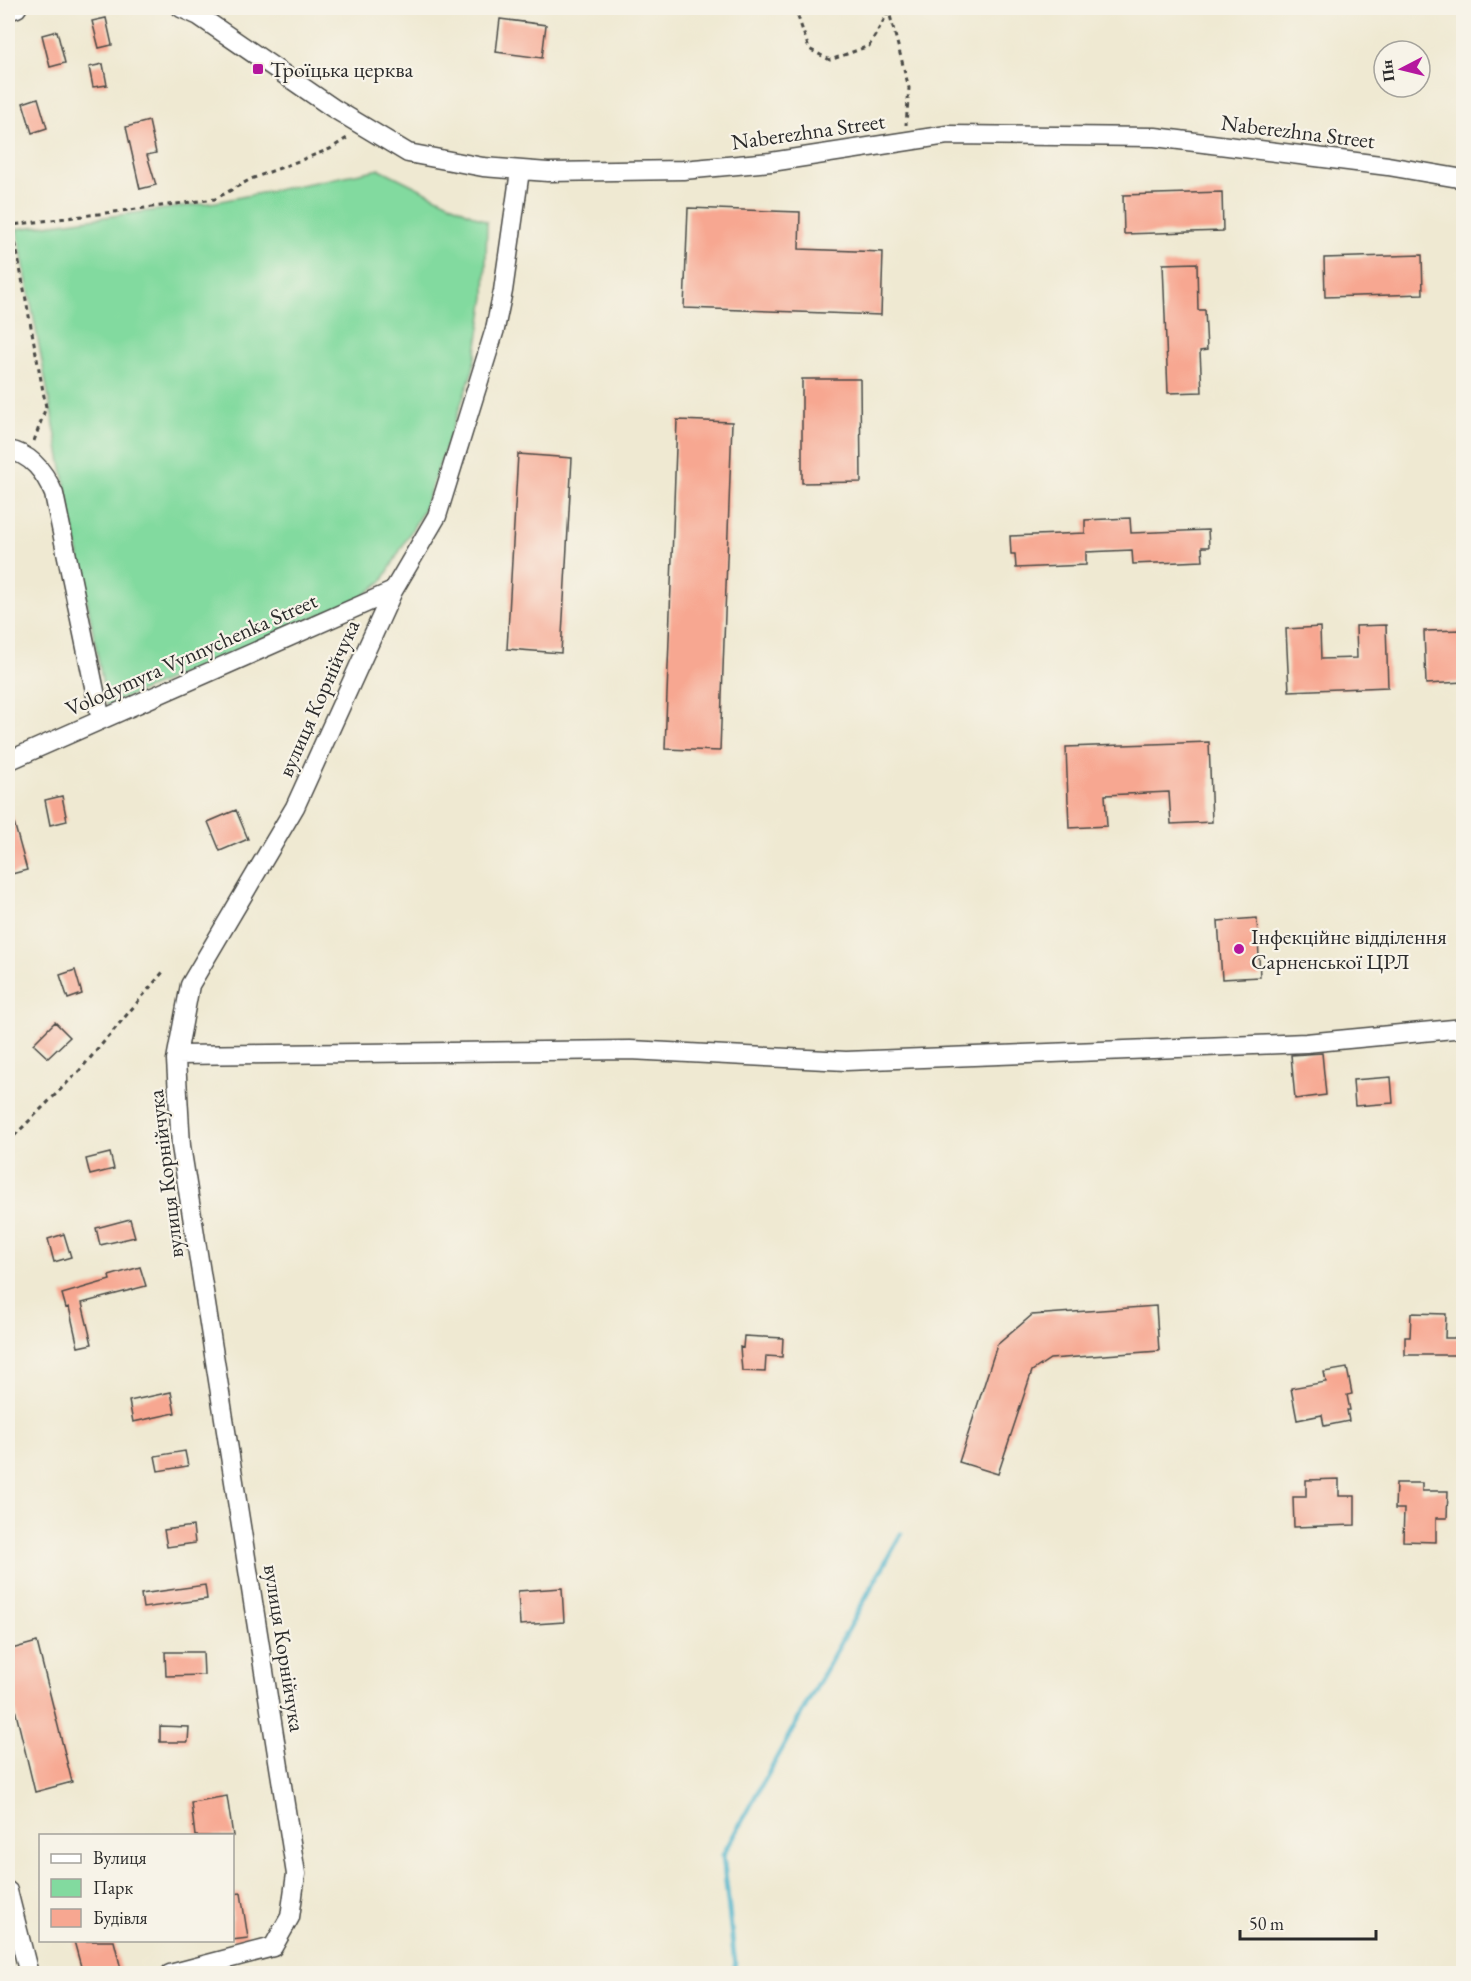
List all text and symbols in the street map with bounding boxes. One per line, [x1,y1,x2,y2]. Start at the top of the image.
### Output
north arrow [1372,39,1432,99]
place label: Троїцька церква [270,55,414,84]
text: Пн [1376,59,1399,83]
marker: Троїцька церква [251,62,265,76]
street label: Naberezhna Street [729,106,887,157]
street label: Naberezhna Street [1219,108,1377,155]
street label: Volodymyra Vynnychenka Street [61,586,322,723]
street label: вулиця Корнійчука [271,615,366,781]
place label: Інфекційне відділення Сарненської ЦРЛ [1251,922,1447,976]
marker: Інфекційне відділення Сарненської ЦРЛ [1232,942,1246,956]
street label: вулиця Корнійчука [141,1088,190,1260]
street label: вулиця Корнійчука [257,1562,312,1734]
legend [39,1834,234,1942]
text: Вулиця [93,1846,146,1869]
text: Парк [93,1876,133,1899]
scale bar [1240,1903,1376,1941]
text: Будівля [93,1906,148,1929]
text: 50 m [1249,1912,1284,1935]

